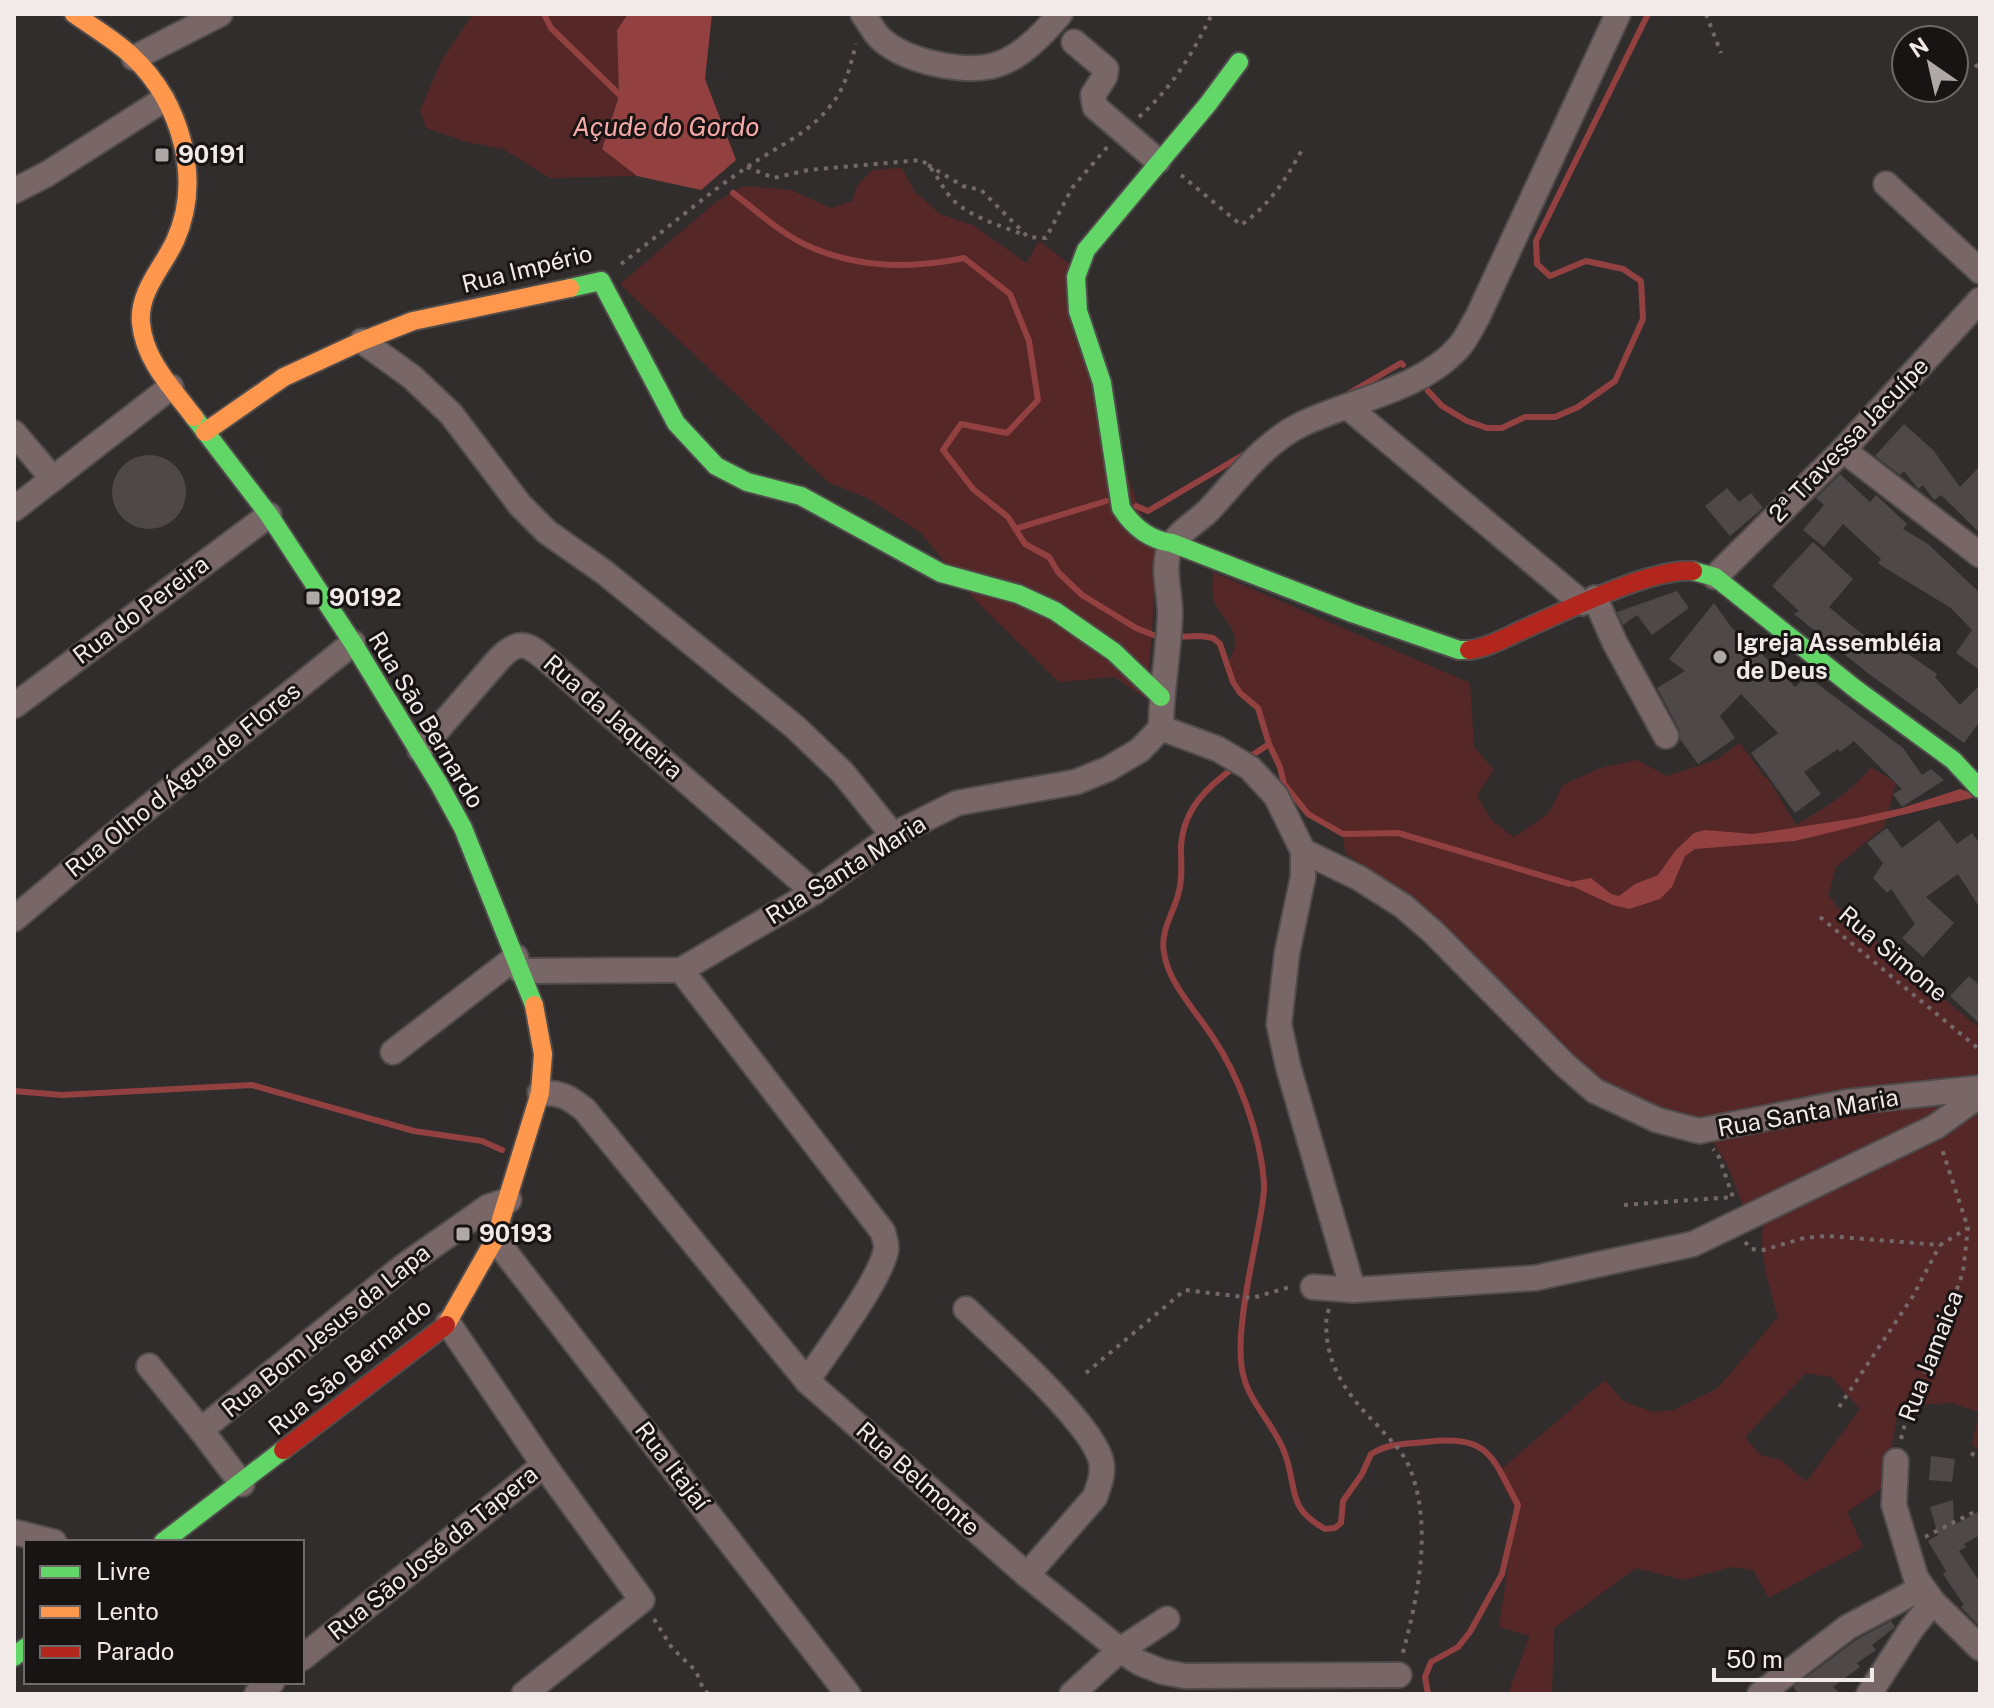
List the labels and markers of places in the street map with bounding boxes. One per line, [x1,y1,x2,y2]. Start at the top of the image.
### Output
place label: 90191 [178,140,246,168]
marker: 90191 [153,146,171,164]
place label: 90192 [329,583,402,611]
marker: 90192 [304,589,322,607]
place label: Igreja Assembléia de Deus [1736,628,1941,684]
marker: Igreja Assembléia de Deus [1711,648,1729,666]
place label: 90193 [479,1219,552,1247]
marker: 90193 [454,1225,472,1243]

